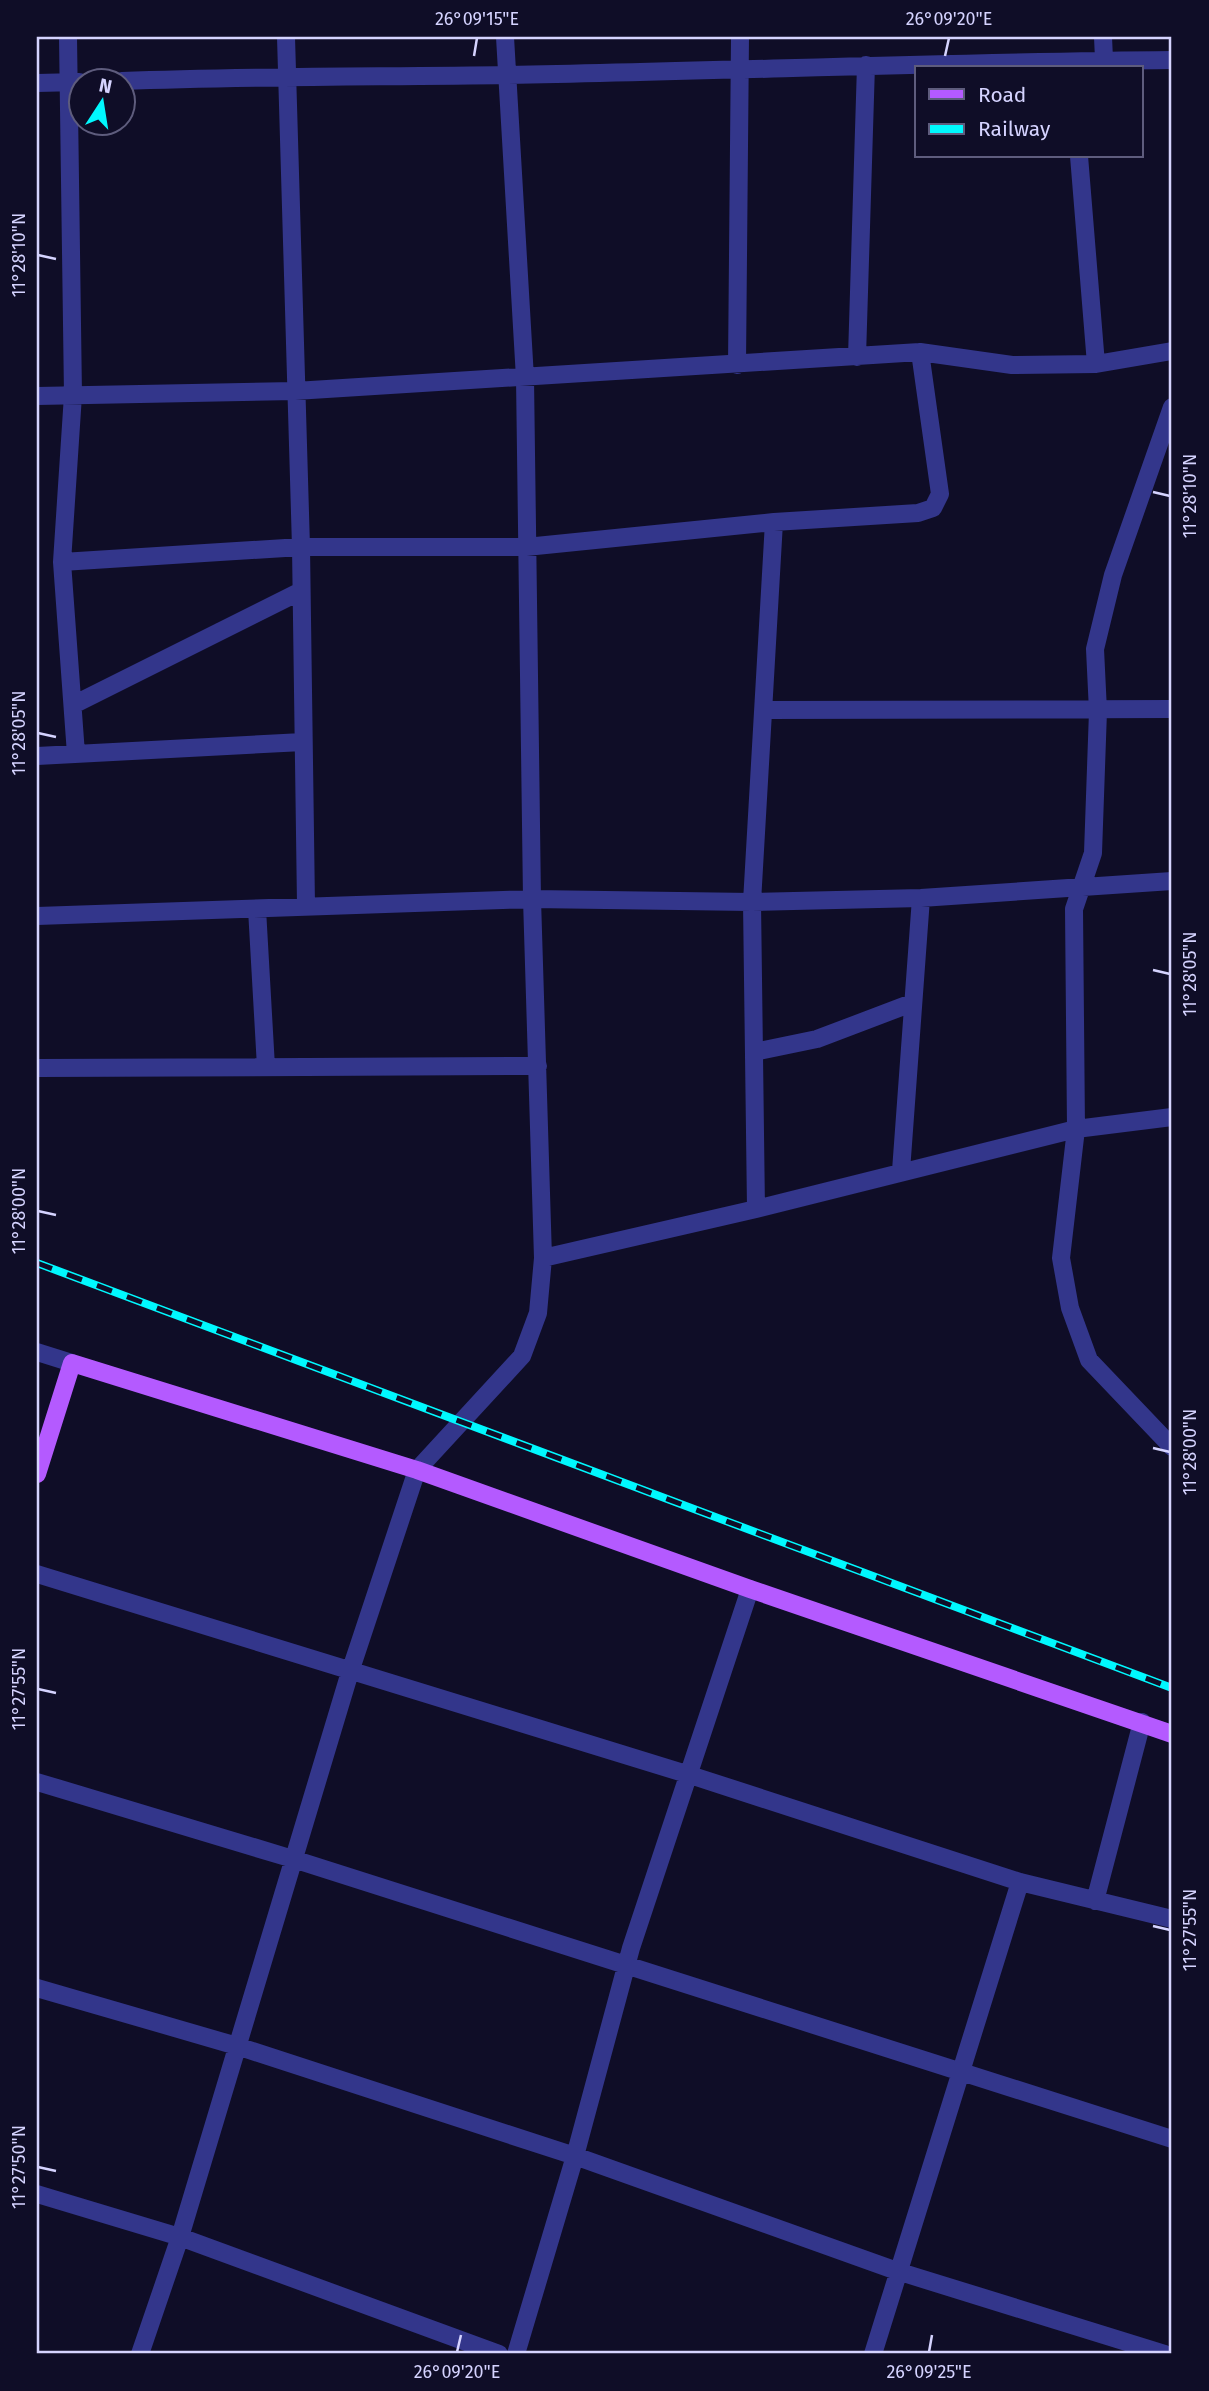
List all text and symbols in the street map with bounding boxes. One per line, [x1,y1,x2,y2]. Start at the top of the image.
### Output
text: 26°09'15"E [435,8,519,30]
text: 26°09'20"E [906,8,992,30]
north arrow [66,66,136,136]
legend [915,66,1142,158]
text: N [97,73,114,98]
text: Road [978,82,1026,108]
text: Railway [978,116,1051,142]
text: 11°28'10"N [8,213,30,297]
text: 11°28'10"N [1179,454,1201,538]
text: 11°28'05"N [8,690,30,776]
text: 11°28'05"N [1179,931,1201,1017]
text: 11°28'00"N [8,1168,30,1254]
text: 11°28'00"N [1179,1409,1201,1495]
text: 11°27'55"N [8,1648,30,1730]
text: 11°27'55"N [1179,1889,1201,1971]
text: 11°27'50"N [8,2125,30,2209]
text: 26°09'20"E [414,2361,500,2383]
text: 26°09'25"E [886,2361,972,2383]

